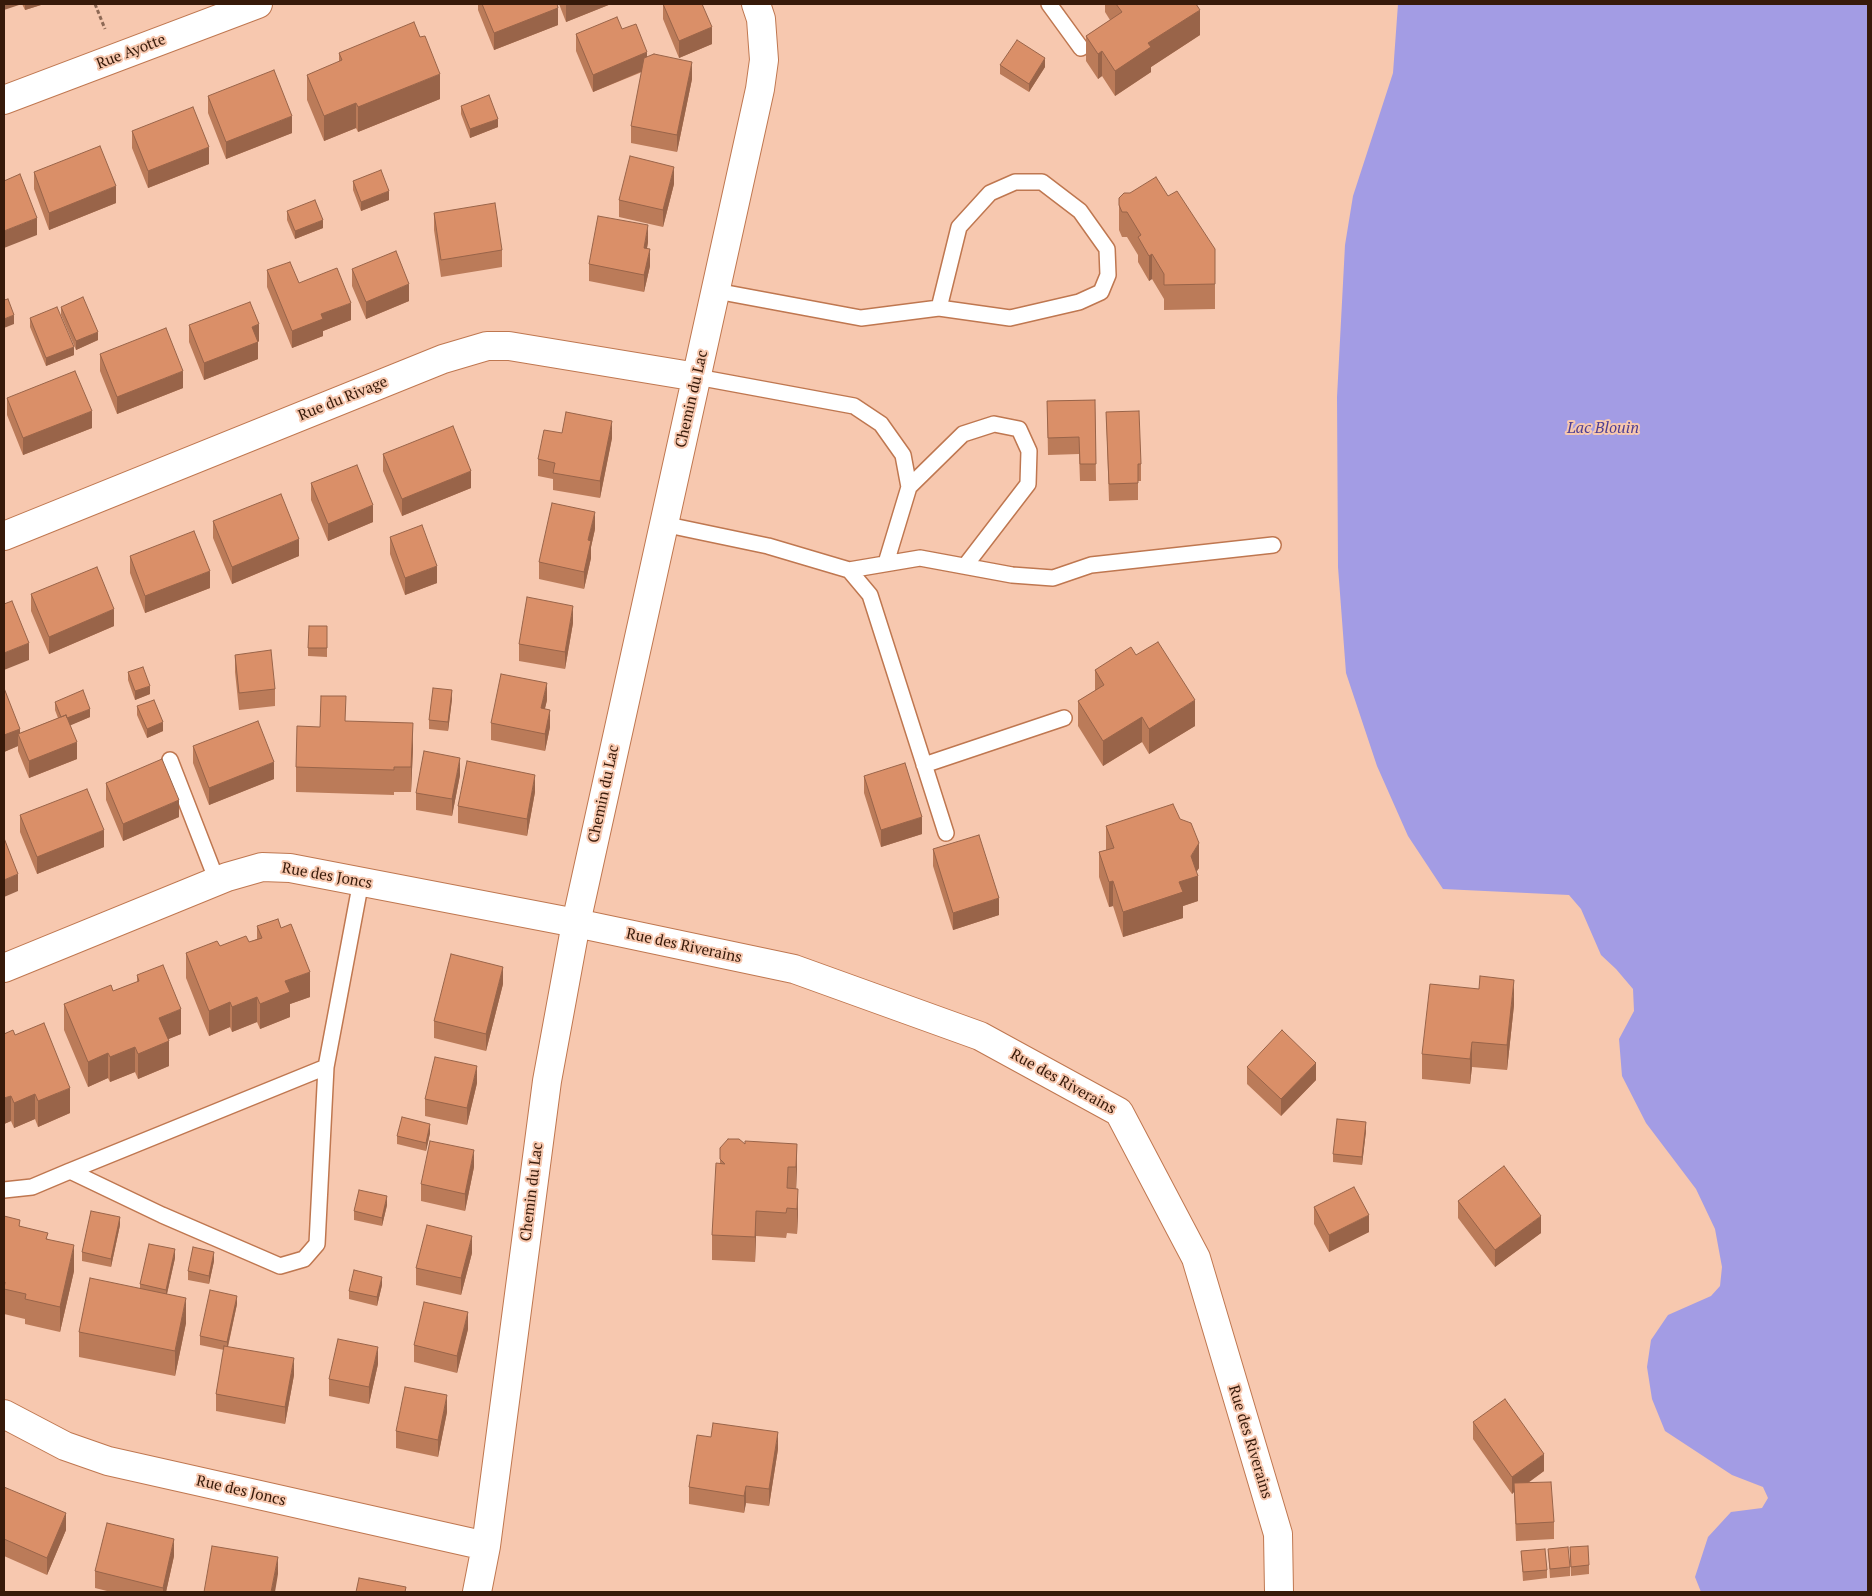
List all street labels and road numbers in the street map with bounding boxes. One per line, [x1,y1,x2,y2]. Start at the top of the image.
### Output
street label: Rue Ayotte [94,31,168,73]
street label: Chemin du Lac [672,349,712,449]
street label: Rue du Rivage [296,373,390,425]
street label: Chemin du Lac [585,744,623,844]
street label: Rue des Joncs [281,859,373,893]
street label: Rue des Riverains [625,925,743,967]
street label: Rue des Riverains [1007,1046,1119,1118]
street label: Chemin du Lac [517,1142,547,1242]
street label: Rue des Riverains [1224,1383,1276,1501]
street label: Rue des Joncs [195,1472,287,1510]

